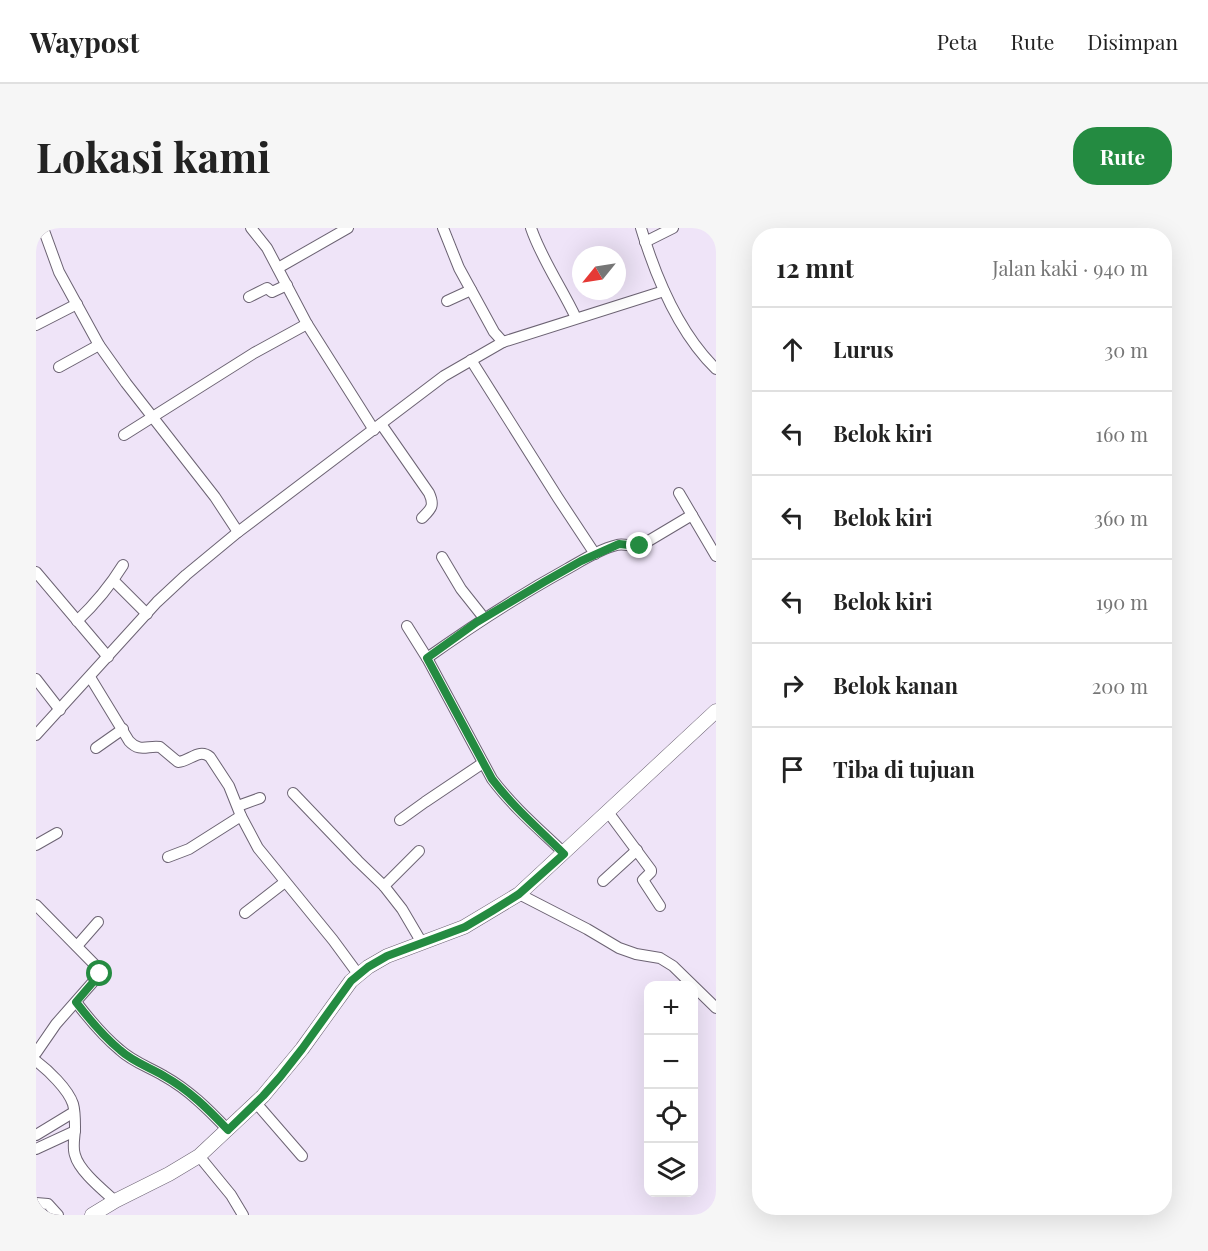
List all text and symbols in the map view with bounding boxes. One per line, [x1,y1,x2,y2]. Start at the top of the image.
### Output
text: Waypost [30,23,139,60]
text: Peta [937,27,977,55]
text: Rute [1010,27,1054,55]
text: Disimpan [1087,27,1178,55]
button: Rute [1073,127,1172,185]
text: Lokasi kami [36,128,270,184]
north arrow [572,246,626,300]
text: 12 mnt [776,250,854,285]
text: Jalan kaki · 940 m [992,254,1148,281]
icon: ahead [776,333,809,366]
text: Lurus [833,334,894,364]
text: 30 m [1104,336,1148,363]
icon: left [776,417,809,450]
text: Belok kiri [833,418,932,448]
text: 160 m [1096,420,1148,447]
icon: left [776,501,809,534]
text: Belok kiri [833,502,932,532]
text: 360 m [1094,504,1148,531]
route end [626,532,652,558]
icon: left [776,585,809,618]
text: Belok kiri [833,586,932,616]
text: 190 m [1096,588,1148,615]
icon: right [776,669,809,702]
text: Belok kanan [833,670,958,700]
text: 200 m [1092,672,1148,699]
icon: arrive [776,753,809,786]
text: Tiba di tujuan [833,754,975,784]
route start [86,960,112,986]
map controls [644,981,698,1197]
button: + [644,981,698,1035]
button: − [644,1035,698,1089]
button: locate [644,1089,698,1143]
button: layers [644,1143,698,1197]

